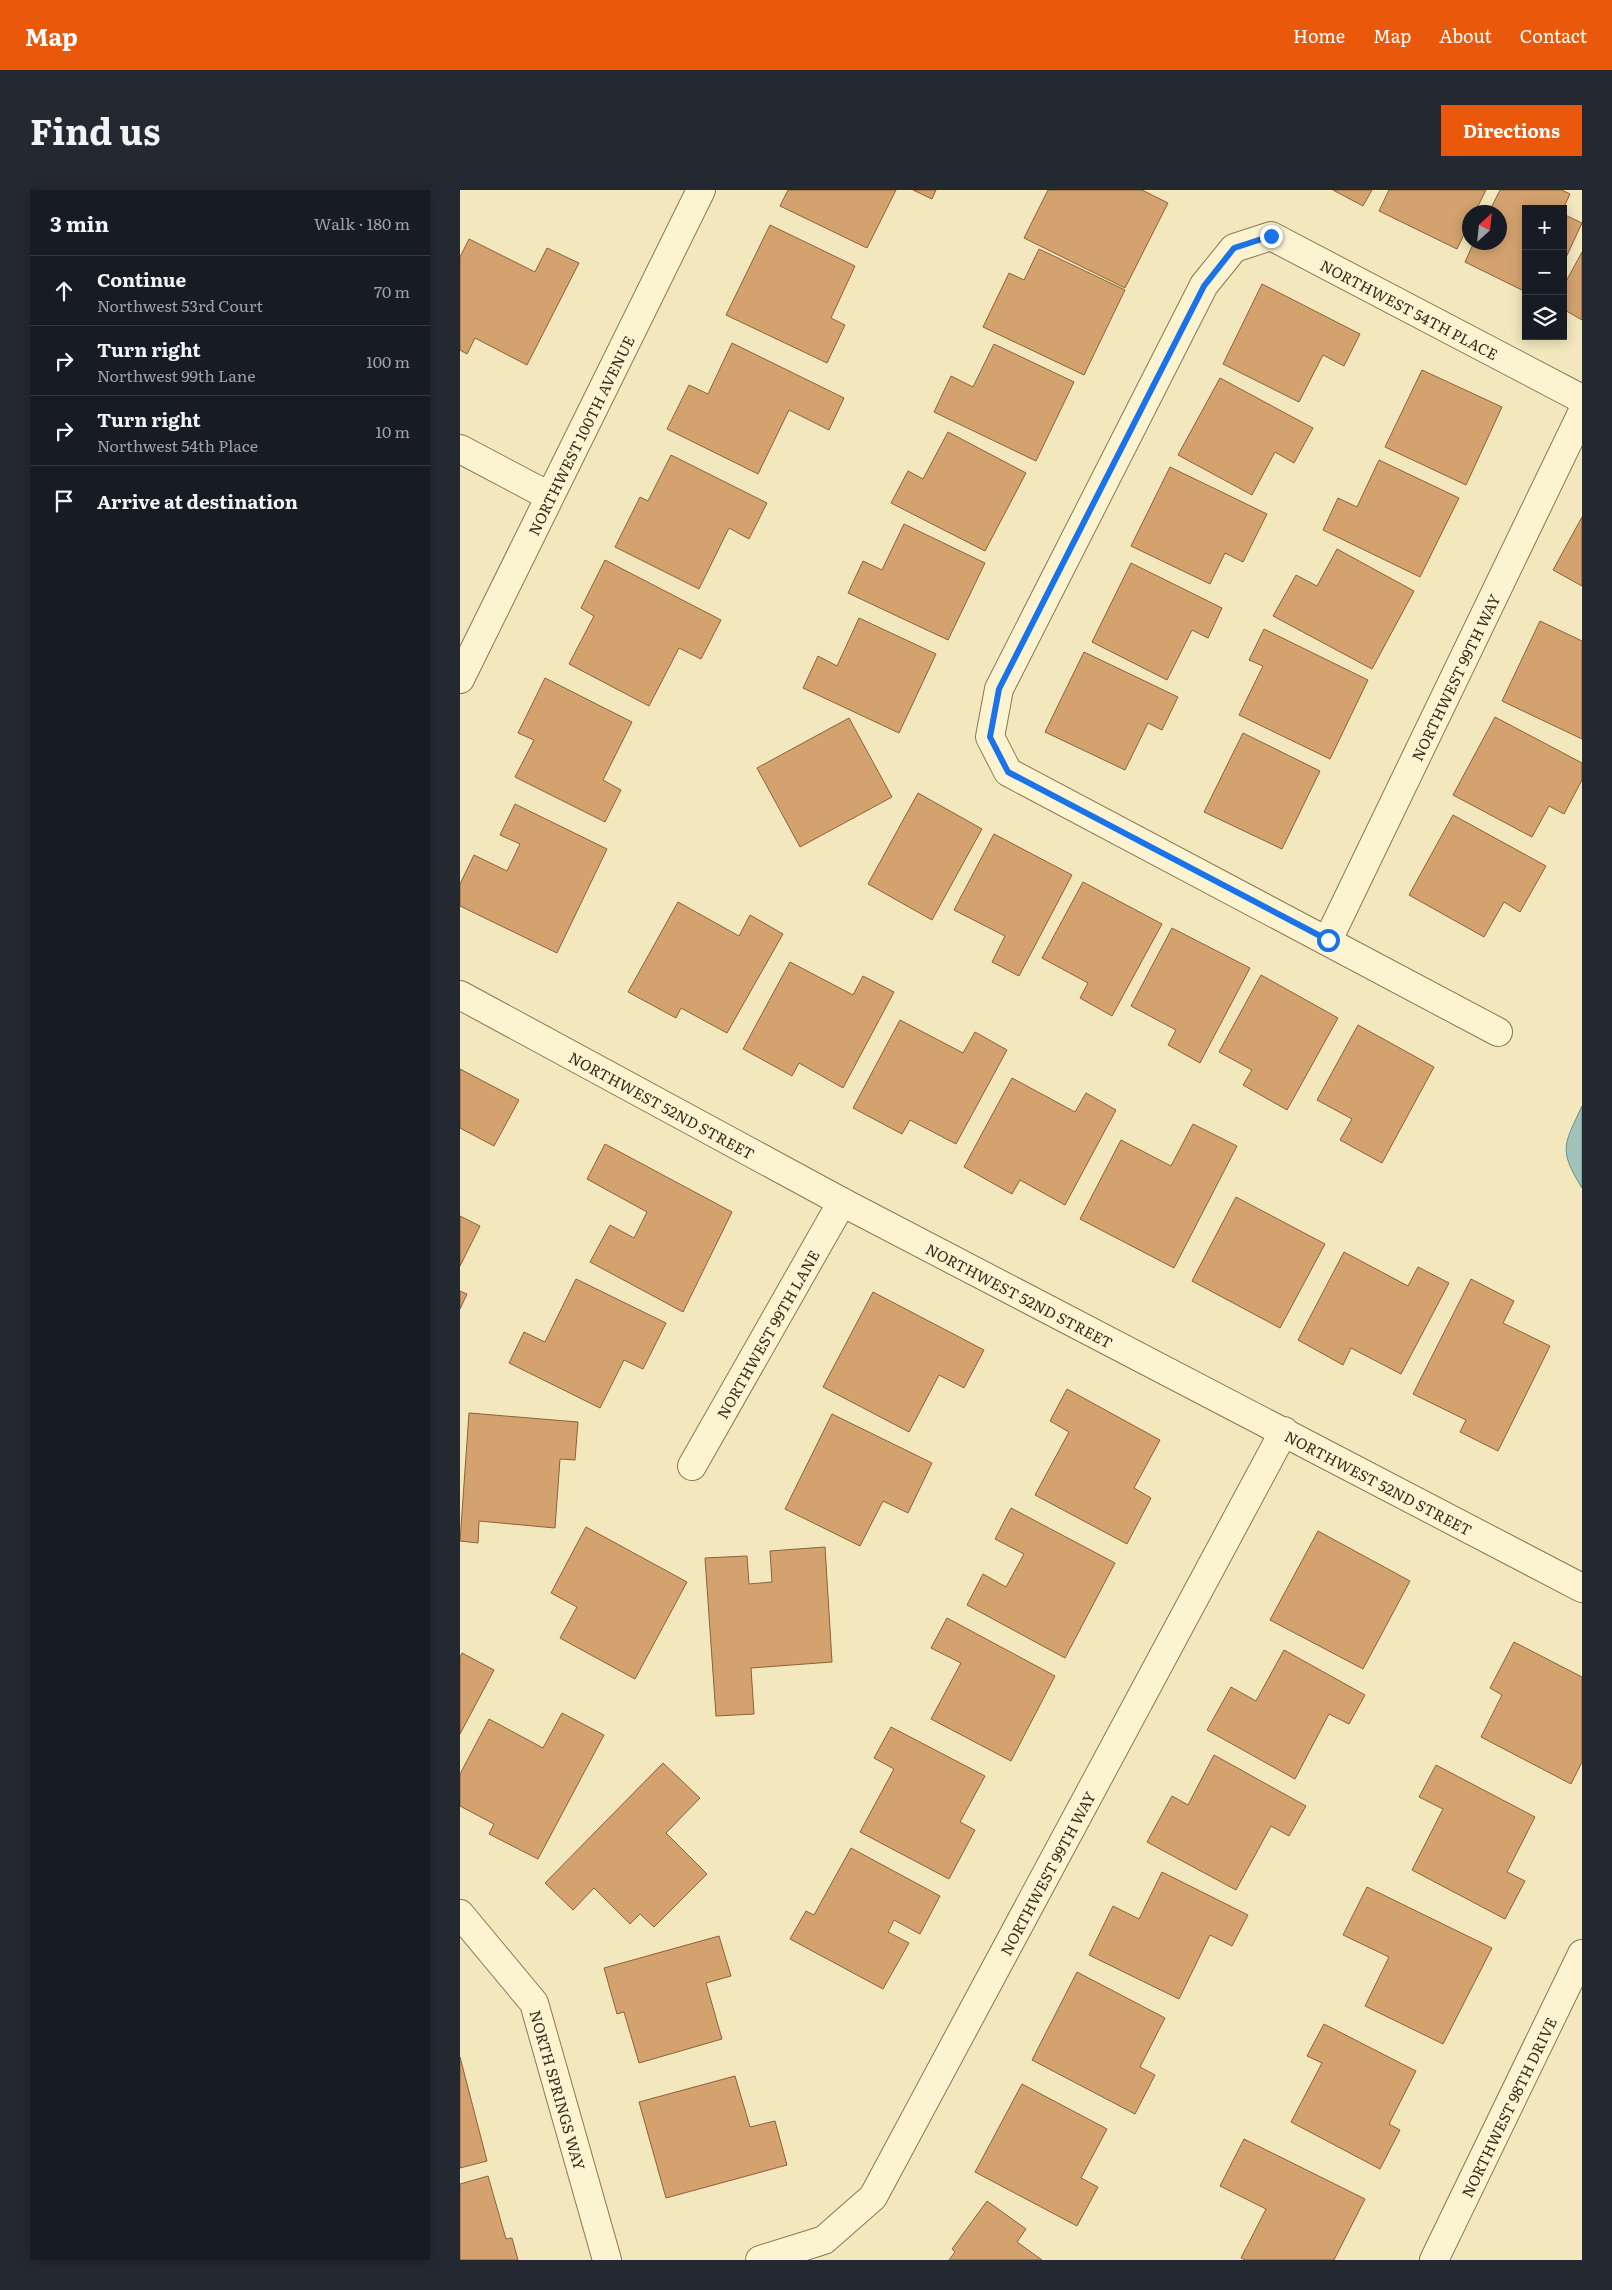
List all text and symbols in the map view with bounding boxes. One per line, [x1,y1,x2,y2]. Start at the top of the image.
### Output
text: Map [25,18,78,53]
text: Home [1293,22,1345,49]
text: Map [1373,22,1411,49]
text: About [1439,22,1492,49]
text: Contact [1520,22,1587,49]
text: Find us [30,104,160,156]
button: Directions [1441,105,1582,156]
north arrow [1462,205,1507,250]
map controls [1522,205,1567,340]
button: + [1522,205,1567,250]
text: 3 min [50,207,109,238]
text: Walk · 180 m [314,211,410,235]
route end [1260,225,1283,248]
button: − [1522,250,1567,295]
street label: NORTHWEST 54TH PLACE [1317,253,1503,365]
text: Continue [97,265,186,293]
icon: ahead [50,277,78,305]
text: 70 m [374,279,410,303]
text: Northwest 53rd Court [97,293,263,317]
button: layers [1522,295,1567,340]
street label: NORTHWEST 100TH AVENUE [521,331,639,539]
text: Turn right [97,335,201,363]
icon: right [50,347,78,375]
text: 100 m [366,349,410,373]
text: Northwest 99th Lane [97,363,256,387]
text: Turn right [97,405,201,433]
icon: right [50,417,78,445]
text: 10 m [376,419,410,443]
text: Northwest 54th Place [97,433,258,457]
icon: arrive [50,487,78,515]
text: Arrive at destination [97,487,298,515]
street label: NORTHWEST 99TH WAY [1405,589,1505,764]
route start [1317,929,1340,952]
street label: NORTHWEST 52ND STREET [565,1045,759,1164]
street label: NORTHWEST 52ND STREET [922,1236,1117,1353]
street label: NORTHWEST 99TH LANE [710,1245,824,1423]
street label: NORTHWEST 52ND STREET [1281,1424,1477,1540]
street label: NORTHWEST 99TH WAY [993,1787,1100,1959]
street label: NORTH SPRINGS WAY [525,2007,592,2173]
street label: NORTHWEST 98TH DRIVE [1455,2013,1561,2201]

